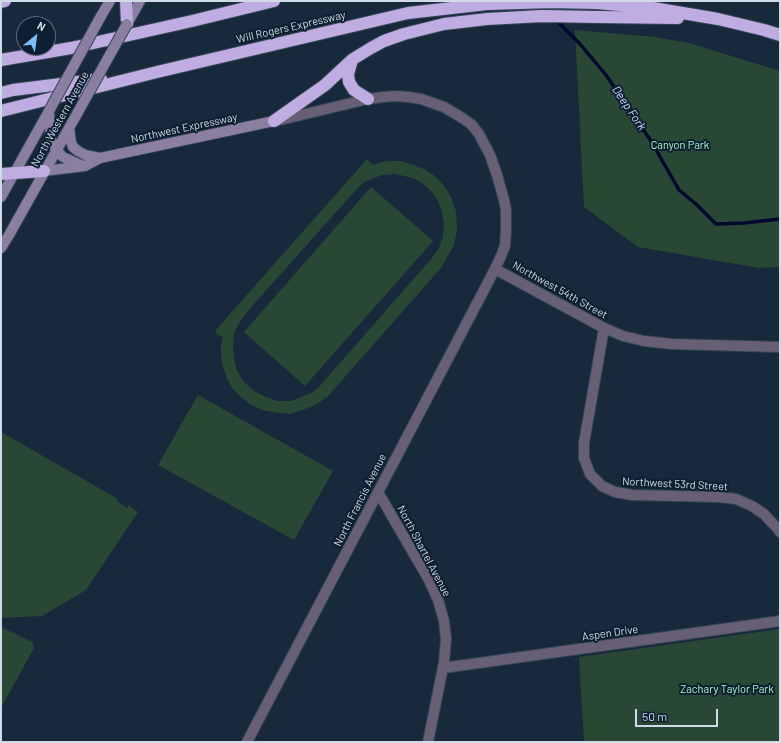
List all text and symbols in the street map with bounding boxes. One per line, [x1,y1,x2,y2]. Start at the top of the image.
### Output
street label: Will Rogers Expressway [235,8,347,46]
north arrow [16,16,56,56]
text: N [35,18,48,33]
street label: North Western Avenue [28,69,92,169]
water label: Deep Fork [609,83,649,133]
street label: Northwest Expressway [130,110,238,146]
park label: Canyon Park [651,138,709,152]
street label: Northwest 54th Street [510,258,610,322]
street label: North Francis Avenue [331,451,389,549]
street label: Northwest 53rd Street [622,475,728,493]
street label: North Shartel Avenue [394,503,454,599]
street label: Aspen Drive [581,623,639,643]
park label: Zachary Taylor Park [680,682,774,696]
scale bar [637,701,720,727]
text: 50 m [642,709,667,723]

